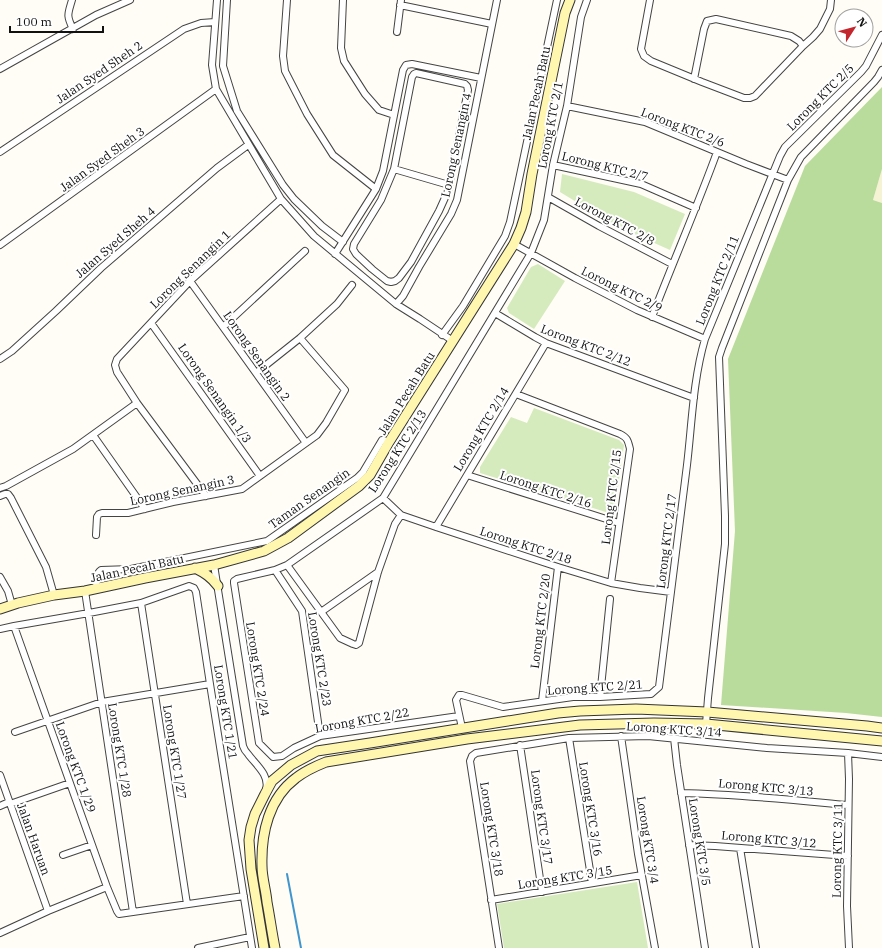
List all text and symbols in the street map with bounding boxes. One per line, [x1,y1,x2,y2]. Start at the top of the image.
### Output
scale bar [10,8,103,34]
north arrow [834,8,874,48]
text: 100 m [16,14,52,29]
text: N [854,14,870,30]
street label: Jalan Syed Sheh 2 [53,38,145,106]
street label: Jalan Pecah Batu [519,44,553,141]
street label: Lorong KTC 2/5 [783,60,857,134]
street label: Lorong KTC 2/1 [534,80,566,170]
street label: Lorong Senangin 4 [438,91,474,199]
street label: Lorong KTC 2/6 [639,104,727,150]
street label: Jalan Syed Sheh 3 [57,123,147,195]
street label: Lorong KTC 2/7 [560,148,650,184]
street label: Lorong KTC 2/8 [572,194,658,248]
street label: Jalan Syed Sheh 4 [72,203,158,281]
street label: Lorong Senangin 1 [147,227,233,311]
street label: Lorong KTC 2/11 [692,233,742,327]
street label: Lorong KTC 2/9 [579,263,665,315]
street label: Lorong Senangin 2 [220,308,294,404]
street label: Lorong KTC 2/12 [539,321,633,369]
street label: Lorong Senangin 1/3 [175,340,255,446]
street label: Jalan Pecah Batu [374,348,438,437]
street label: Lorong KTC 2/14 [450,384,512,474]
street label: Lorong KTC 2/13 [365,407,429,495]
street label: Lorong KTC 2/15 [598,449,624,545]
street label: Taman Senangin [266,464,353,532]
street label: Lorong KTC 2/16 [498,467,594,511]
street label: Lorong Senangin 3 [128,472,236,508]
street label: Lorong KTC 2/17 [653,493,679,589]
street label: Lorong KTC 2/18 [478,523,574,567]
street label: Jalan Pecah Batu [89,551,186,585]
street label: Lorong KTC 2/20 [527,573,553,669]
street label: Lorong KTC 2/23 [305,611,335,707]
street label: Lorong KTC 2/24 [243,621,273,717]
street label: Lorong KTC 1/21 [211,664,241,760]
street label: Lorong KTC 2/21 [547,676,643,698]
street label: Lorong KTC 1/28 [105,702,135,798]
street label: Lorong KTC 1/27 [160,704,190,800]
street label: Lorong KTC 2/22 [314,704,410,736]
street label: Lorong KTC 3/14 [626,718,722,740]
street label: Lorong KTC 1/29 [53,719,99,815]
street label: Lorong KTC 3/16 [576,761,606,857]
street label: Lorong KTC 3/17 [528,769,556,865]
street label: Lorong KTC 3/13 [718,775,814,799]
street label: Lorong KTC 3/18 [477,781,507,877]
street label: Lorong KTC 3/4 [634,795,662,885]
street label: Lorong KTC 3/5 [686,797,714,887]
street label: Jalan Haruan [14,801,54,877]
street label: Lorong KTC 3/11 [829,802,845,898]
street label: Lorong KTC 3/12 [721,827,817,851]
street label: Lorong KTC 3/15 [517,862,613,892]

